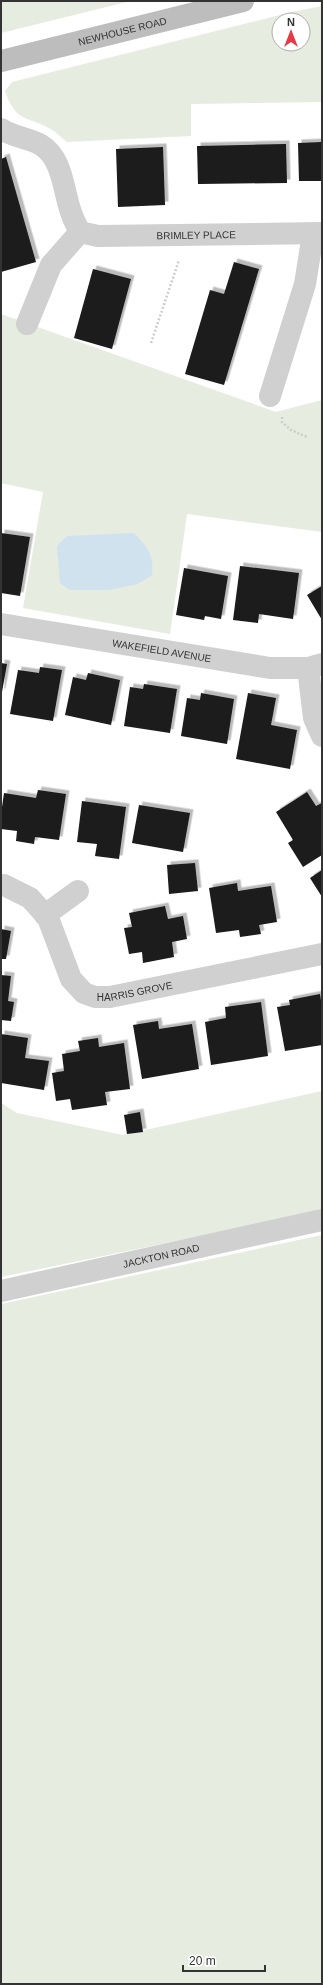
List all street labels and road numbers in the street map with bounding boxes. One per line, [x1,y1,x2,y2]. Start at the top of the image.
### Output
street label: NEWHOUSE ROAD [77,15,168,48]
street label: BRIMLEY PLACE [156,229,236,241]
street label: WAKEFIELD AVENUE [111,637,212,664]
street label: HARRIS GROVE [97,979,174,1003]
street label: JACKTON ROAD [122,1242,201,1270]

